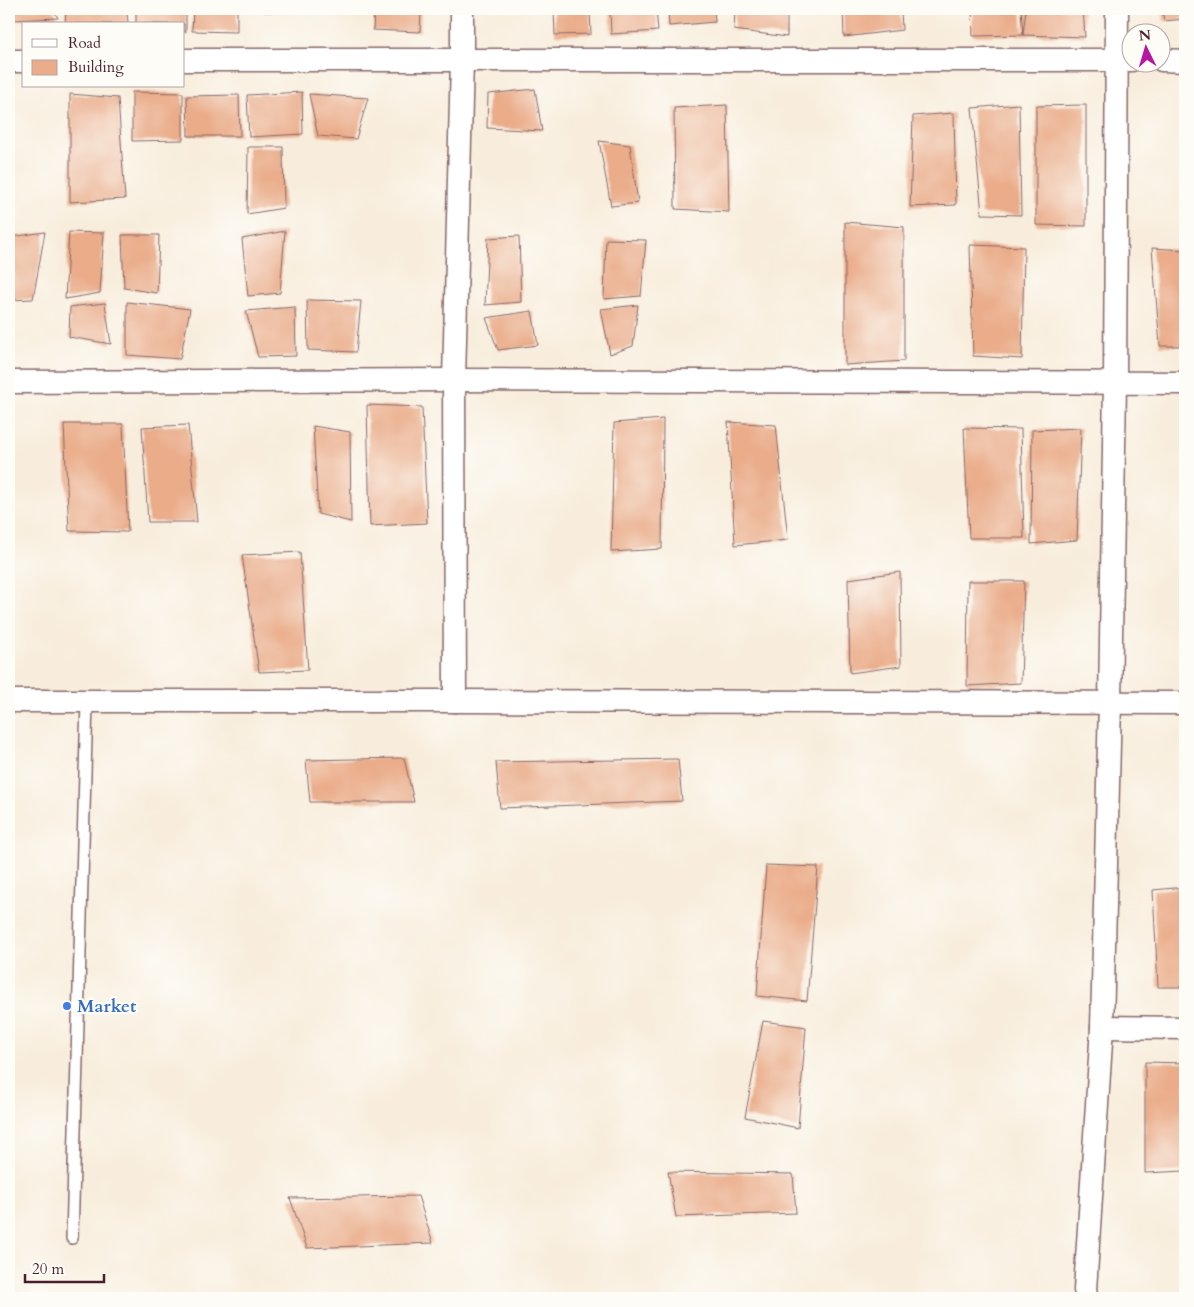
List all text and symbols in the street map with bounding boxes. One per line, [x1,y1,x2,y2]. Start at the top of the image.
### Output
legend [22,22,185,88]
north arrow [1122,22,1172,72]
text: N [1138,26,1152,46]
text: Road [68,33,101,53]
text: Building [68,57,124,77]
place label: Market [77,994,137,1019]
marker: Market [61,1000,73,1012]
scale bar [25,1252,104,1284]
text: 20 m [32,1259,64,1279]

